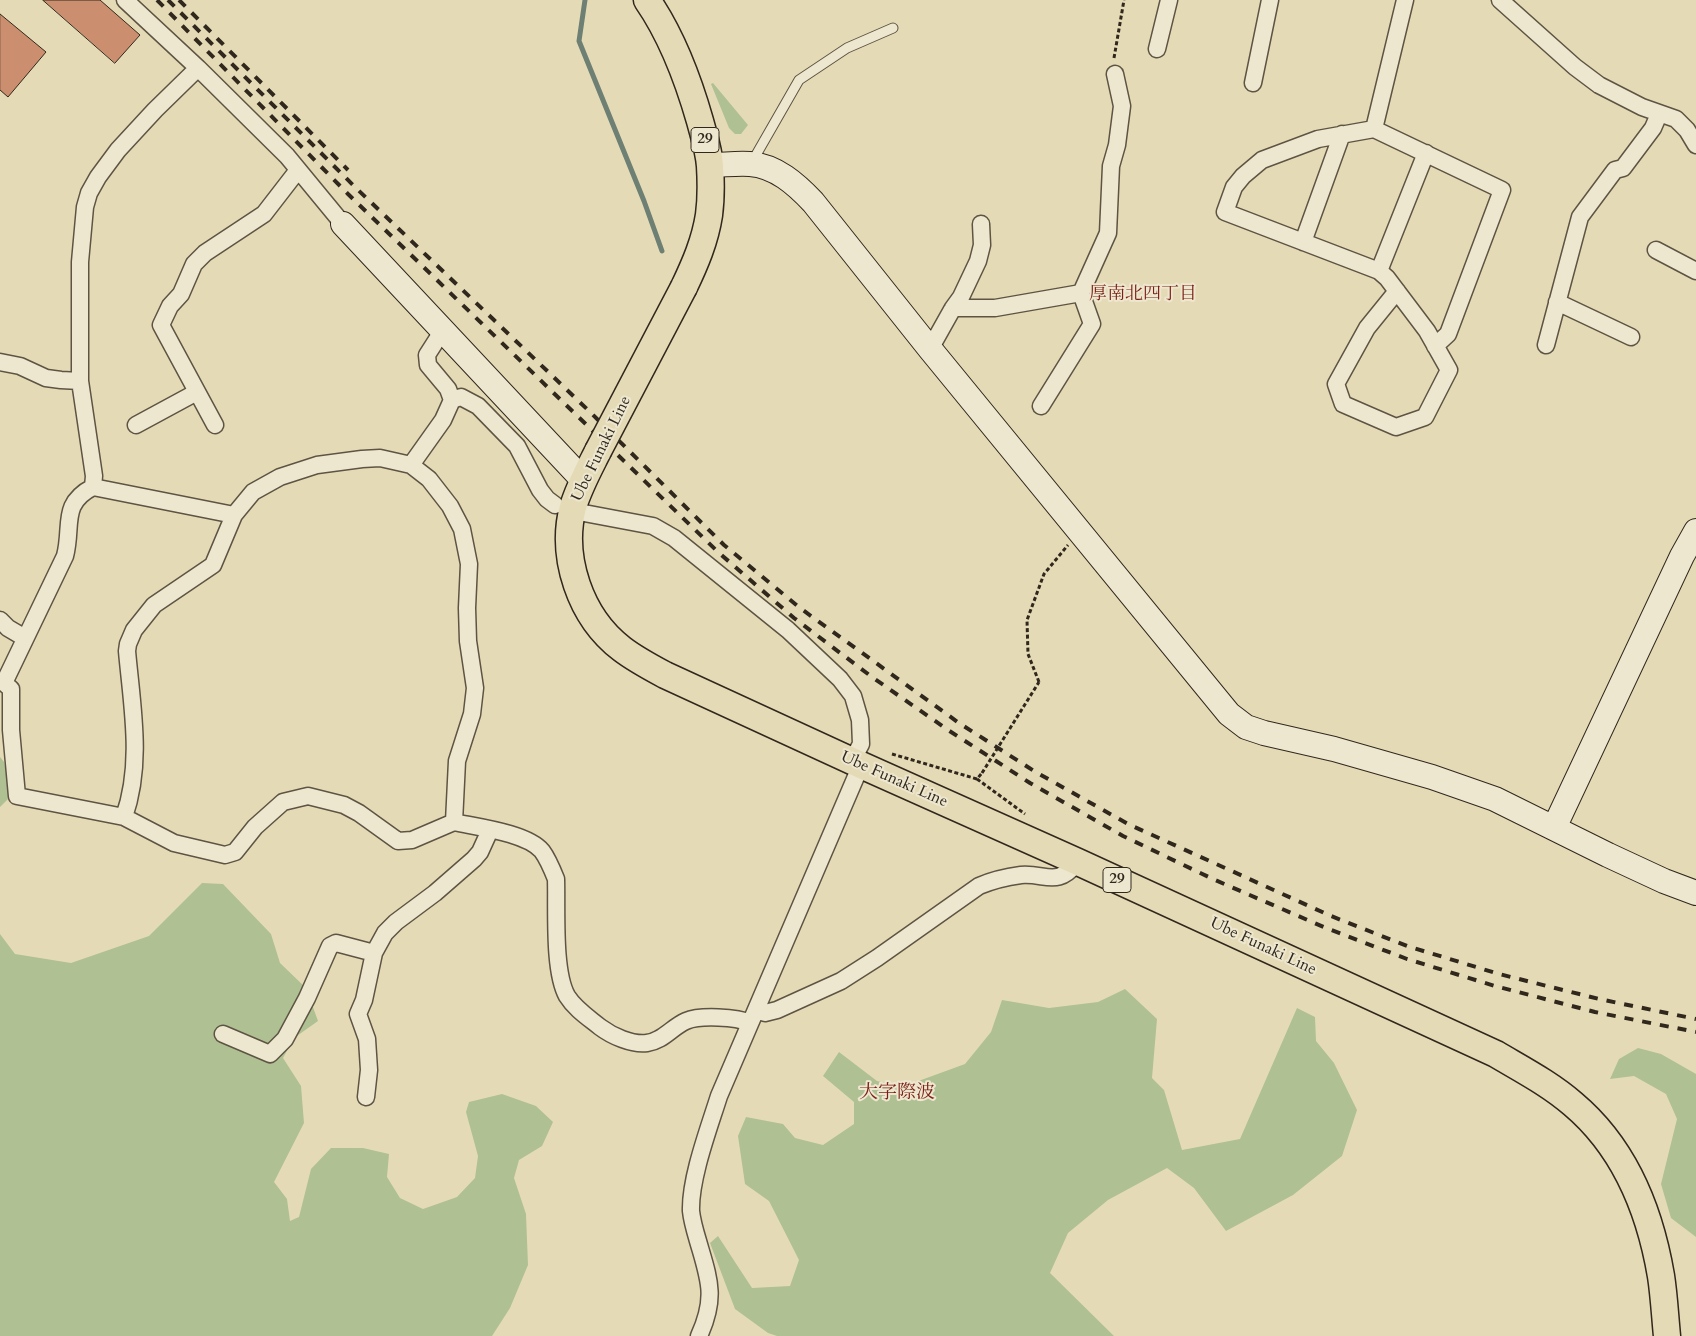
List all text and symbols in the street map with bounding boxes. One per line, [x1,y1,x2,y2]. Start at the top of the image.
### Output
road number: 29 [691,128,719,152]
district label: 厚南北四丁目 [1089,284,1197,306]
street label: Ube Funaki Line [568,393,636,505]
street label: Ube Funaki Line [838,748,950,812]
road number: 29 [1103,868,1131,892]
street label: Ube Funaki Line [1207,914,1319,980]
district label: 大字際波 [859,1083,935,1105]

